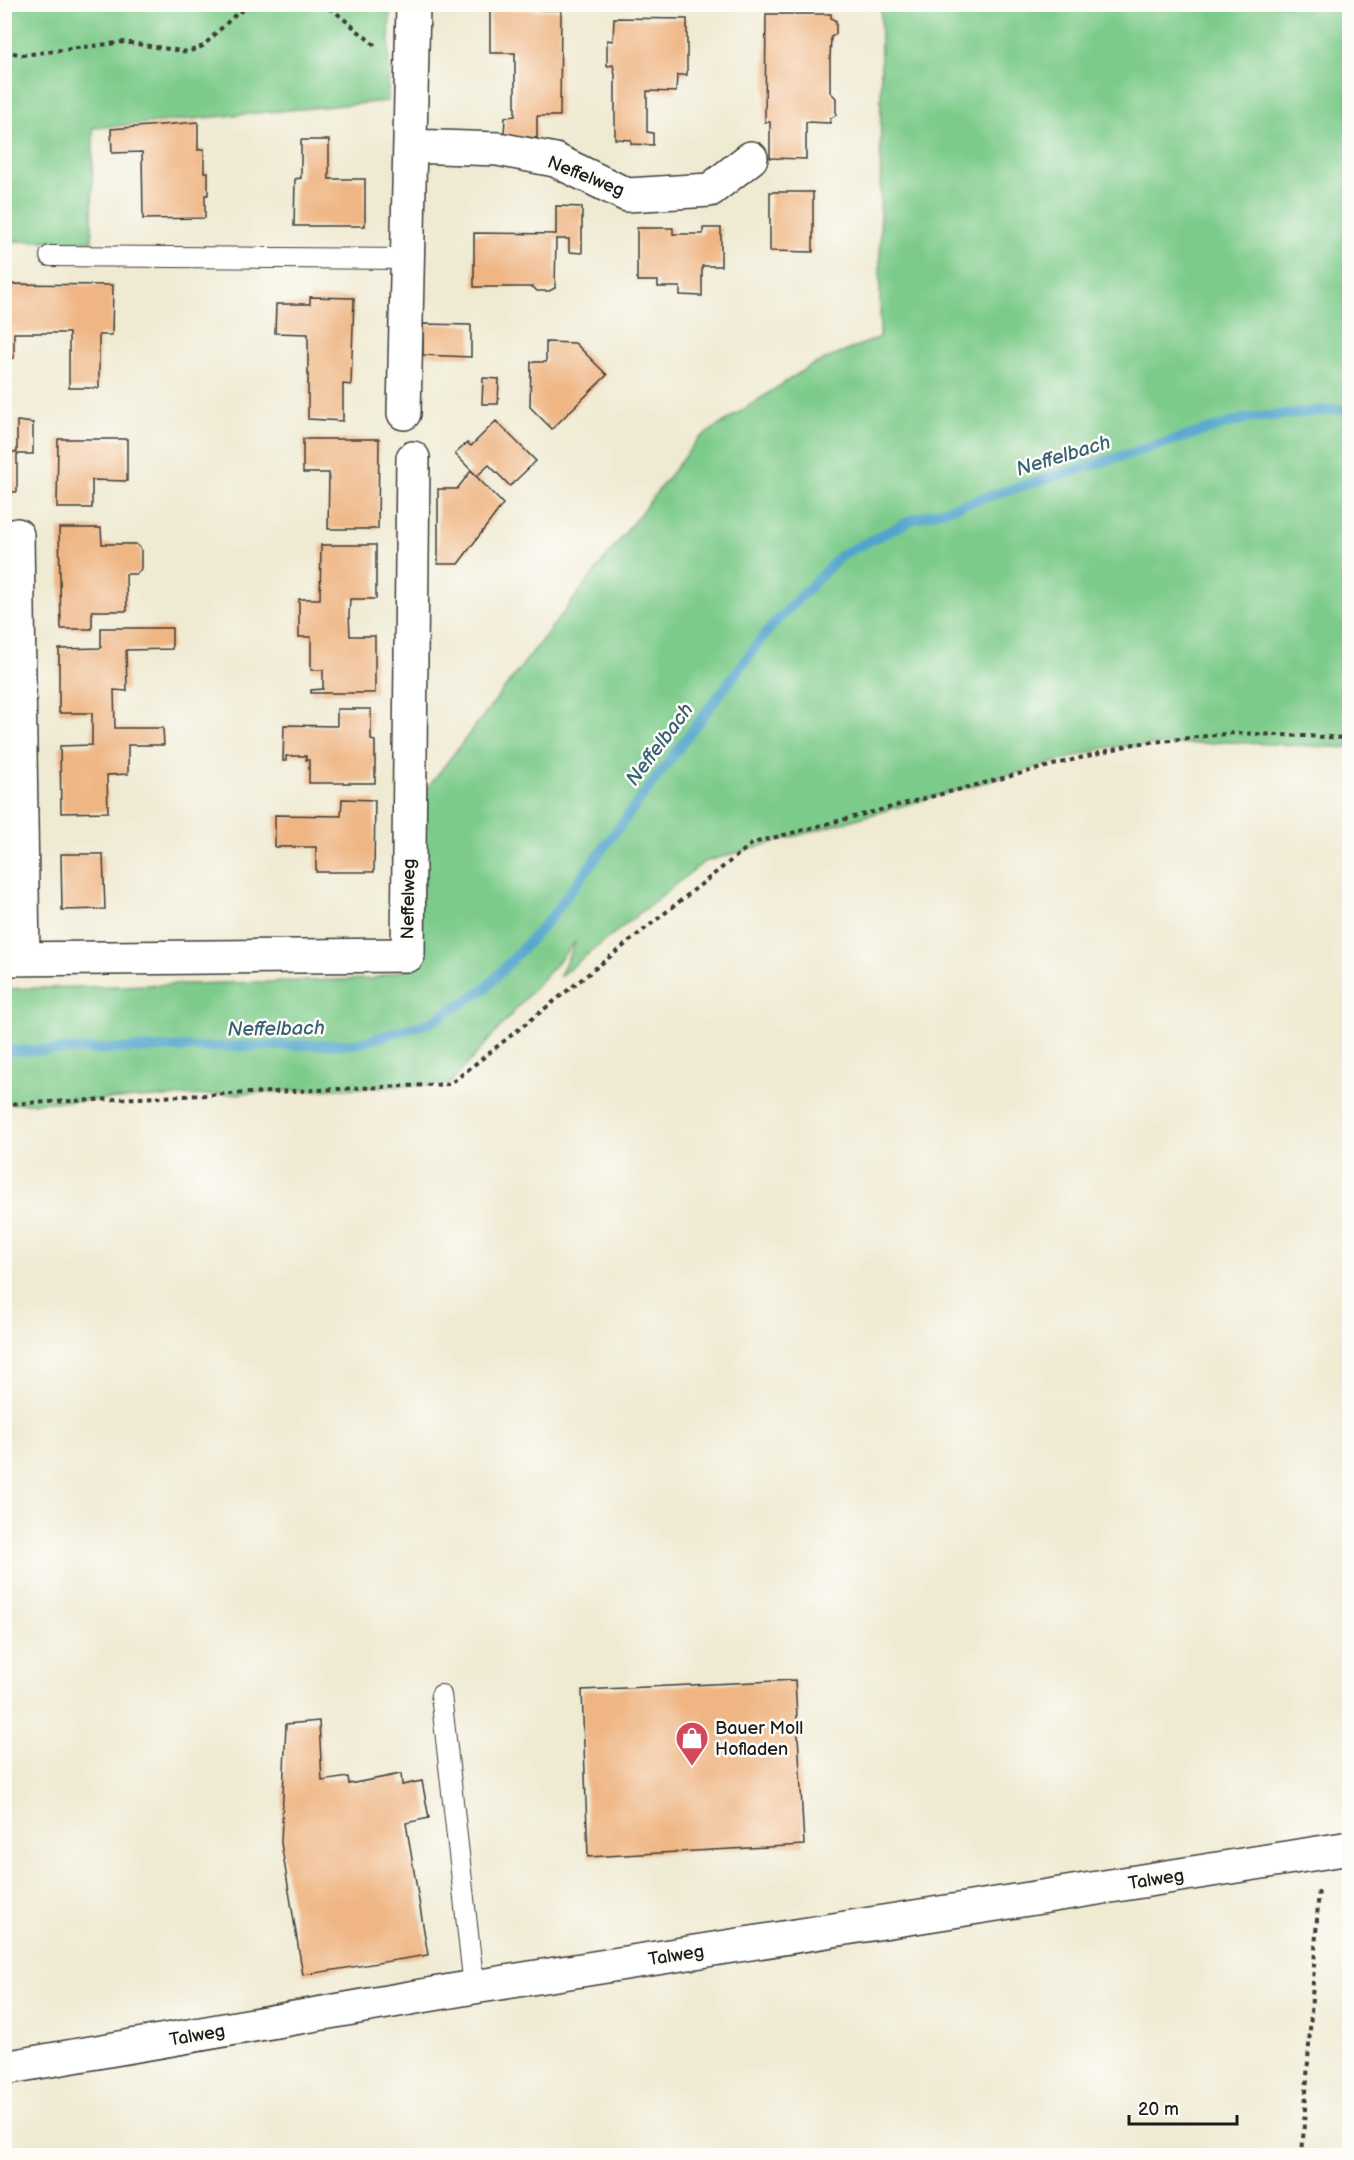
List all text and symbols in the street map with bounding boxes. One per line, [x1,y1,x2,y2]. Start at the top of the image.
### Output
street label: Neffelweg [544,152,627,201]
water label: Neffelbach [1013,430,1113,482]
water label: Neffelbach [621,698,699,791]
street label: Neffelweg [397,858,420,940]
water label: Neffelbach [227,1016,325,1042]
place label: Bauer Moll Hofladen [715,1718,803,1760]
shop icon: Bauer Moll Hofladen [674,1720,710,1767]
street label: Talweg [1127,1865,1185,1894]
street label: Talweg [647,1941,705,1970]
street label: Talweg [168,2020,227,2051]
scale bar [1129,2088,1237,2126]
text: 20 m [1138,2099,1179,2120]

